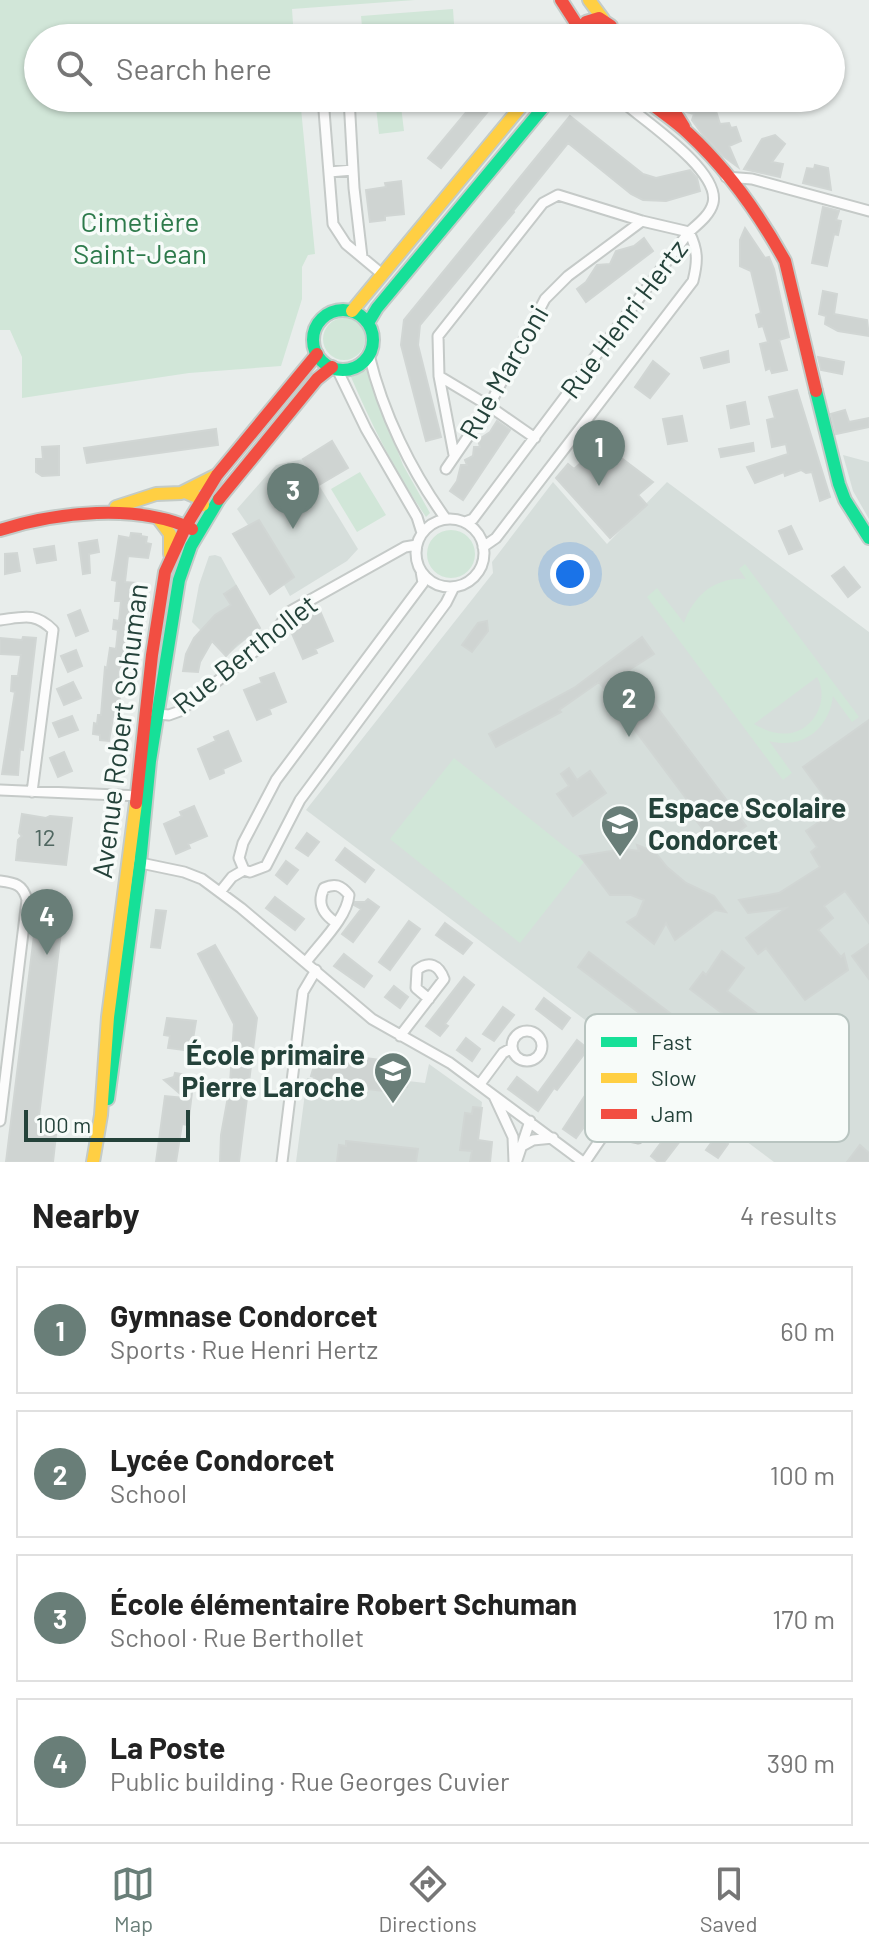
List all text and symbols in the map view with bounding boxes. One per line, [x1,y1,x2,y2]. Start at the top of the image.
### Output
search box [24,24,845,112]
icon: search [52,46,96,90]
text: Search here [116,50,272,86]
park label: Cimetière Saint-Jean [73,204,207,270]
street label: Rue Henri Hertz [552,232,694,405]
street label: Rue Marconi [451,298,555,445]
pin: 1 [573,420,625,486]
pin: 3 [267,463,319,529]
your location [550,554,590,594]
street label: Avenue Robert Schuman [84,581,154,880]
street label: Rue Berthollet [165,586,323,720]
pin: 2 [603,671,655,737]
place label: Espace Scolaire Condorcet [648,790,846,856]
school or university icon: Espace Scolaire Condorcet [599,803,641,858]
house number: 12 [34,822,56,851]
pin: 4 [21,889,73,955]
legend [585,1014,849,1142]
text: Fast [651,1028,693,1054]
place label: École primaire Pierre Laroche [182,1037,365,1103]
school or university icon: École primaire Pierre Laroche [372,1050,414,1105]
text: Slow [651,1064,696,1090]
text: Jam [651,1100,693,1126]
scale bar [24,1106,190,1142]
text: 100 m [36,1111,91,1137]
text: Nearby [32,1194,140,1235]
text: 4 results [740,1199,837,1230]
text: Gymnase Condorcet [110,1297,378,1333]
text: 1 [55,1315,65,1346]
text: 60 m [780,1315,835,1346]
text: Sports · Rue Henri Hertz [110,1333,378,1364]
text: Lycée Condorcet [110,1441,334,1477]
text: 2 [53,1459,67,1490]
text: 100 m [770,1459,835,1490]
text: School [110,1477,187,1508]
text: École élémentaire Robert Schuman [110,1585,577,1621]
text: 3 [53,1603,67,1634]
text: 170 m [772,1603,835,1634]
text: School · Rue Berthollet [110,1621,364,1652]
text: La Poste [110,1729,225,1765]
text: 4 [52,1747,68,1778]
text: 390 m [767,1747,835,1778]
text: Public building · Rue Georges Cuvier [110,1765,509,1796]
tab: Map [111,1862,155,1936]
tab: Directions [378,1862,477,1936]
tab: Saved [700,1862,757,1936]

